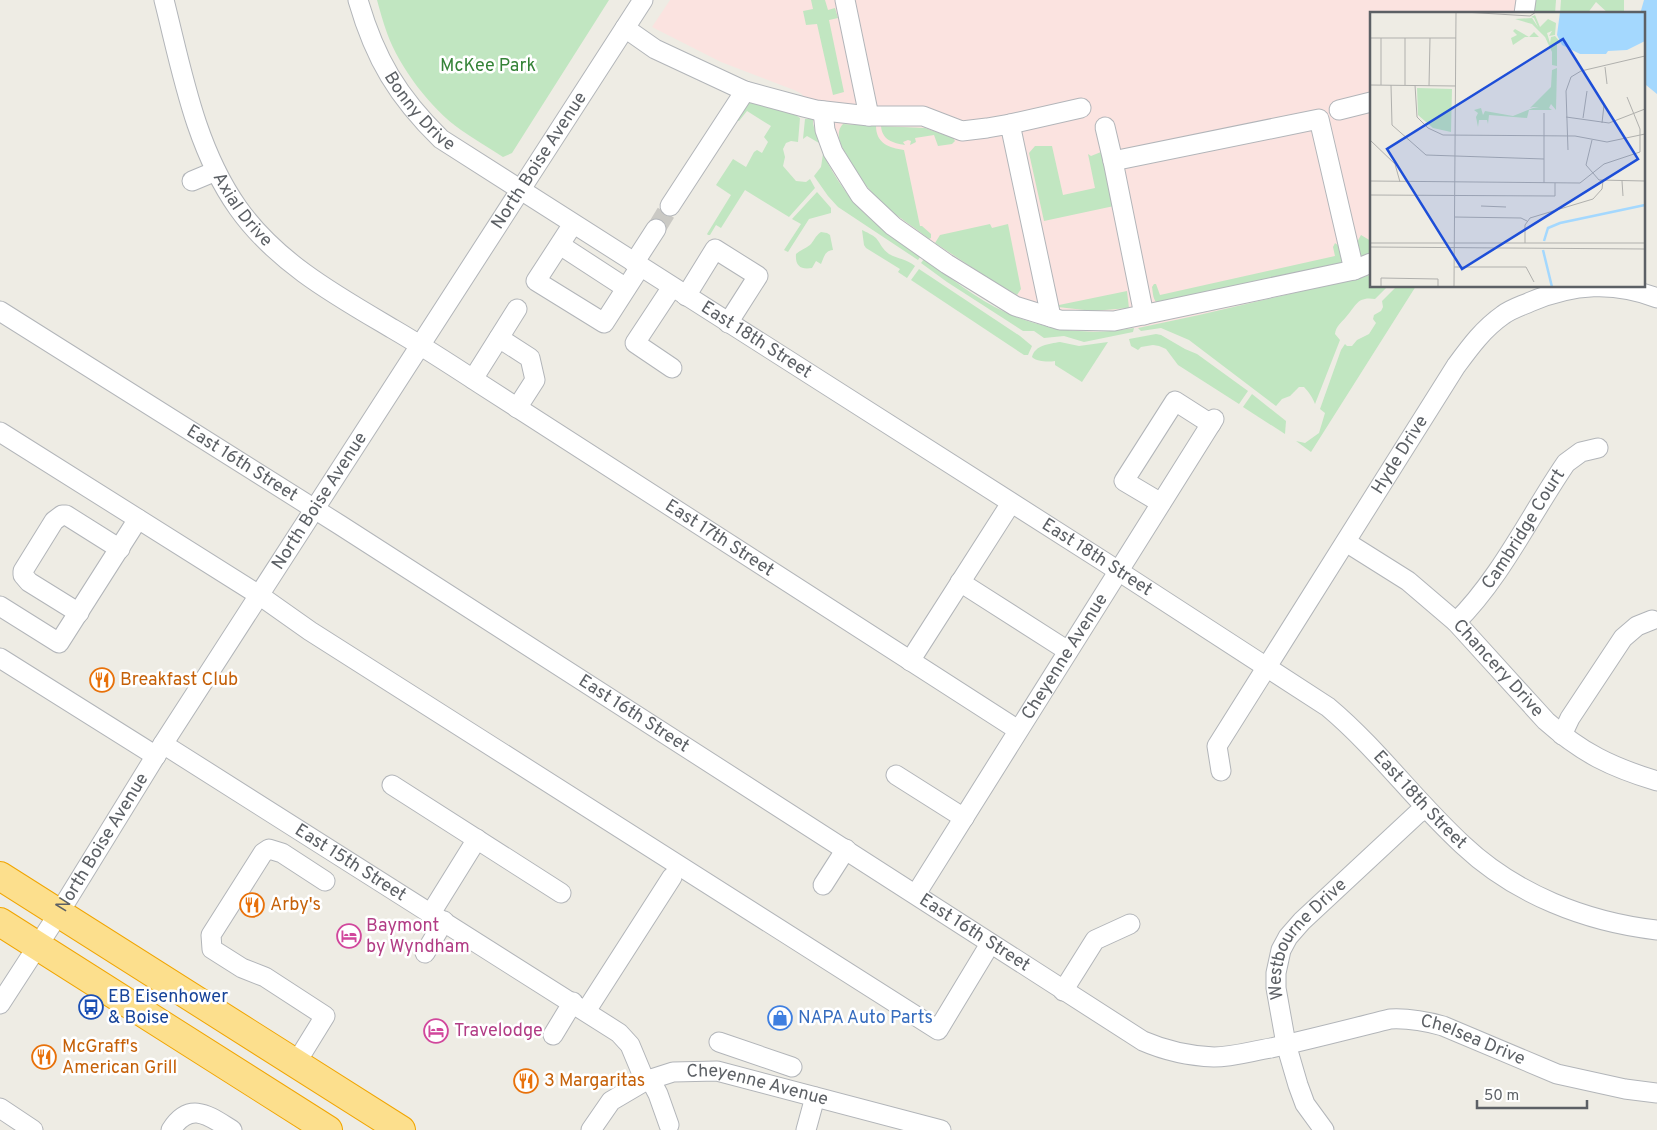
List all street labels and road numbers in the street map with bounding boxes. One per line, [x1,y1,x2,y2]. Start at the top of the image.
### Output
street label: Bonny Drive [378,67,459,156]
street label: North Boise Avenue [486,88,592,234]
street label: Axial Drive [207,169,277,252]
street label: East 18th Street [697,296,816,384]
street label: Hyde Drive [1367,411,1433,499]
street label: East 16th Street [182,420,302,507]
street label: North Boise Avenue [267,428,373,574]
street label: Cambridge Court [1477,465,1570,594]
street label: East 17th Street [661,494,778,582]
street label: East 18th Street [1037,513,1157,601]
street label: Cheyenne Avenue [1017,589,1113,724]
street label: Chancery Drive [1448,614,1549,722]
street label: East 16th Street [574,670,694,758]
street label: East 18th Street [1368,746,1472,854]
street label: North Boise Avenue [51,769,154,916]
street label: East 15th Street [290,819,411,907]
street label: Westbourne Drive [1264,874,1352,1002]
street label: East 16th Street [915,889,1034,977]
street label: Chelsea Drive [1419,1010,1529,1071]
street label: Cheyenne Avenue [686,1059,831,1111]

